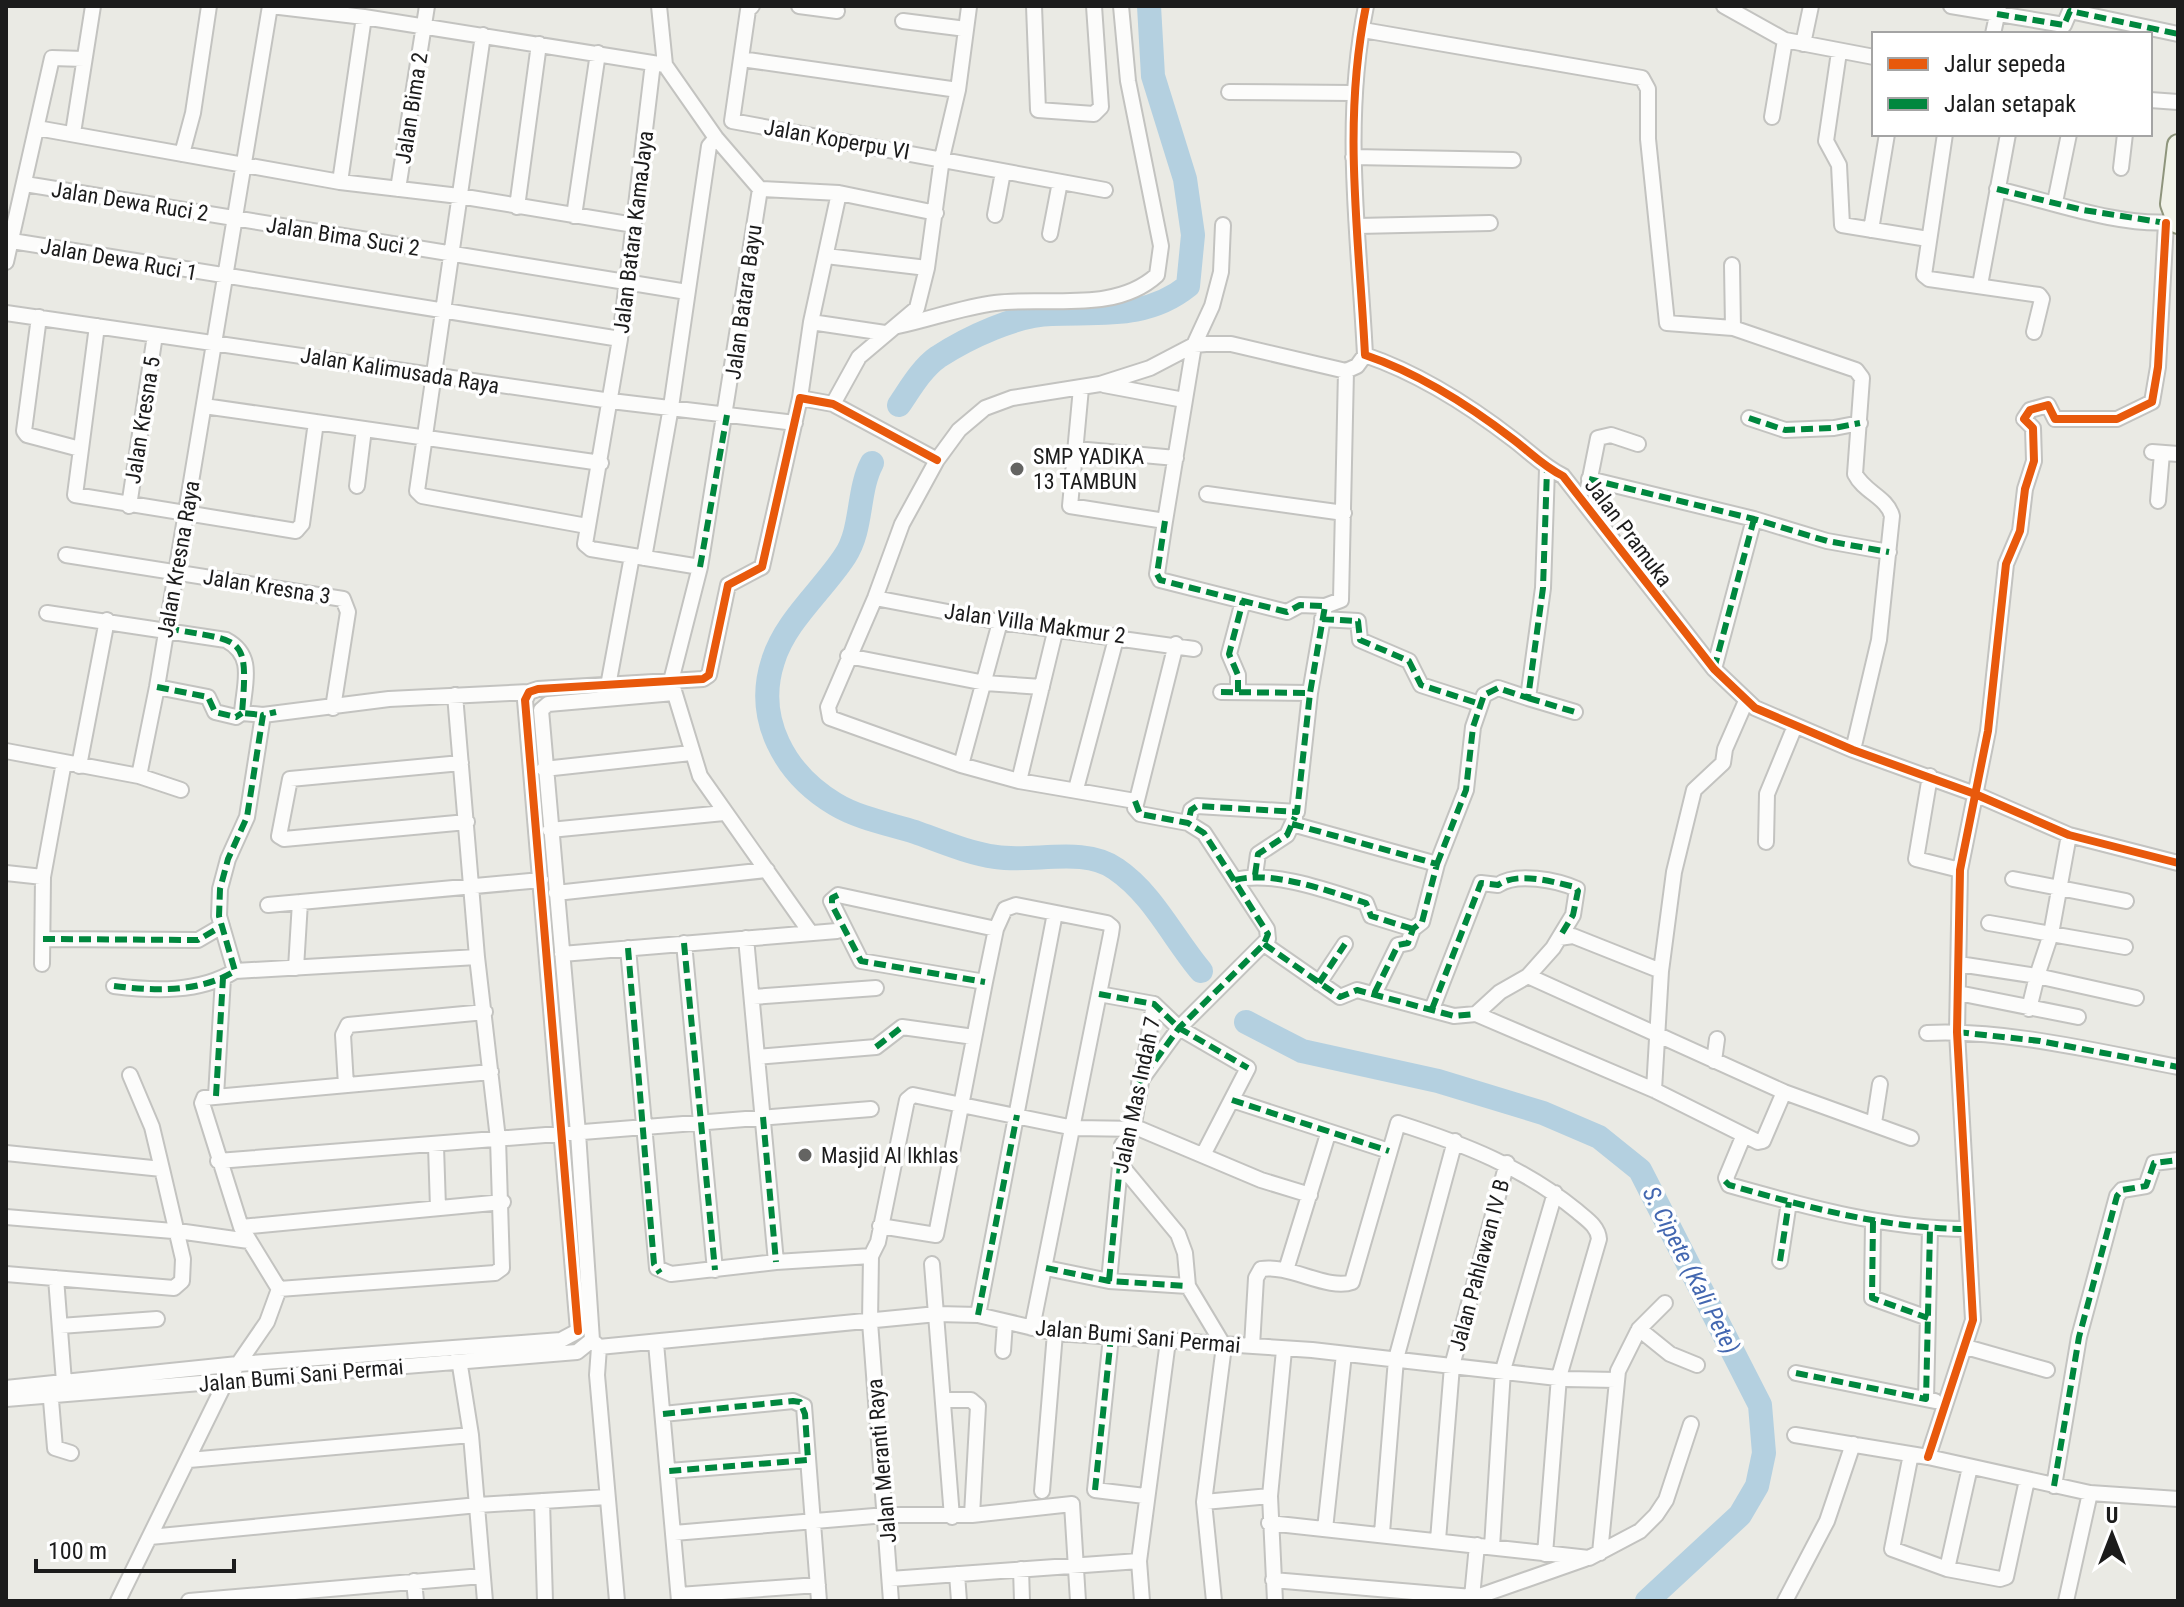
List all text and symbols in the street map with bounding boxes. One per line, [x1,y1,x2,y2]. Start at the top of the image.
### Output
legend [1872,32,2152,136]
text: Jalur sepeda [1944,50,2066,78]
street label: Jalan Bima 2 [390,51,433,166]
text: Jalan setapak [1944,90,2076,118]
street label: Jalan Koperpu VI [762,114,912,165]
street label: Jalan Batara KamaJaya [609,129,658,335]
street label: Jalan Dewa Ruci 2 [50,177,210,226]
street label: Jalan Bima Suci 2 [264,212,421,261]
street label: Jalan Batara Bayu [720,223,767,381]
street label: Jalan Dewa Ruci 1 [39,233,199,286]
street label: Jalan Kalimusada Raya [299,342,501,399]
street label: Jalan Kresna 5 [120,355,165,485]
place label: SMP YADIKA 13 TAMBUN [1033,444,1145,494]
marker: SMP YADIKA 13 TAMBUN [1008,460,1026,478]
street label: Jalan Pramuka [1580,473,1677,591]
street label: Jalan Kresna Raya [152,479,205,640]
street label: Jalan Kresna 3 [202,564,332,609]
street label: Jalan Villa Makmur 2 [943,598,1127,649]
street label: Jalan Mas Indah 7 [1108,1015,1165,1175]
place label: Masjid Al Ikhlas [821,1143,959,1168]
marker: Masjid Al Ikhlas [796,1146,814,1164]
street label: Jalan Pahlawan IV B [1445,1177,1514,1354]
water label: S. Cipete (Kali Pete) [1637,1182,1745,1358]
street label: Jalan Bumi Sani Permai [1034,1315,1242,1358]
street label: Jalan Bumi Sani Permai [197,1354,405,1397]
street label: Jalan Meranti Raya [862,1378,901,1544]
north arrow [2072,1495,2152,1575]
text: U [2106,1503,2118,1528]
scale bar [36,1523,234,1573]
text: 100 m [48,1537,107,1565]

